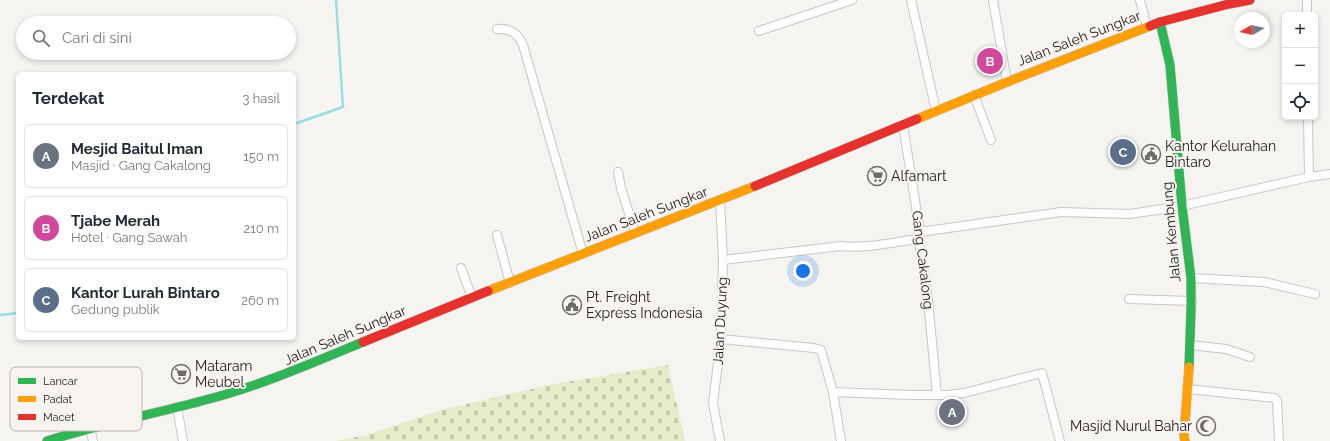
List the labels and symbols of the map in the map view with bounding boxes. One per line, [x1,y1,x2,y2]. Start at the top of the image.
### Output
street label: Jalan Saleh Sungkar [1015,7,1143,69]
north arrow [1234,12,1270,48]
pin: B [977,46,1003,76]
pin: C [1110,137,1136,167]
place label: Kantor Kelurahan Bintaro [1165,138,1276,170]
public building icon: Kantor Kelurahan Bintaro [1140,143,1162,165]
supermarket icon: Alfamart [866,165,888,187]
place label: Alfamart [891,168,947,184]
street label: Jalan Kembung [1159,181,1183,283]
street label: Jalan Saleh Sungkar [582,183,710,245]
street label: Gang Cakalong [909,210,937,310]
your location [793,261,813,281]
street label: Jalan Duyung [710,276,730,366]
place label: Pt. Freight Express Indonesia [586,289,703,321]
public building icon: Pt. Freight Express Indonesia [561,294,583,316]
street label: Jalan Saleh Sungkar [282,302,408,368]
place label: Mataram Meubel [195,358,252,390]
supermarket icon: Mataram Meubel [170,363,192,385]
legend [10,367,142,431]
text: Lancar [43,375,78,388]
text: Padat [43,393,73,406]
pin: A [939,397,965,427]
text: Macet [43,411,75,424]
mosque icon: Masjid Nurul Bahar [1195,415,1217,437]
place label: Masjid Nurul Bahar [1070,418,1192,434]

